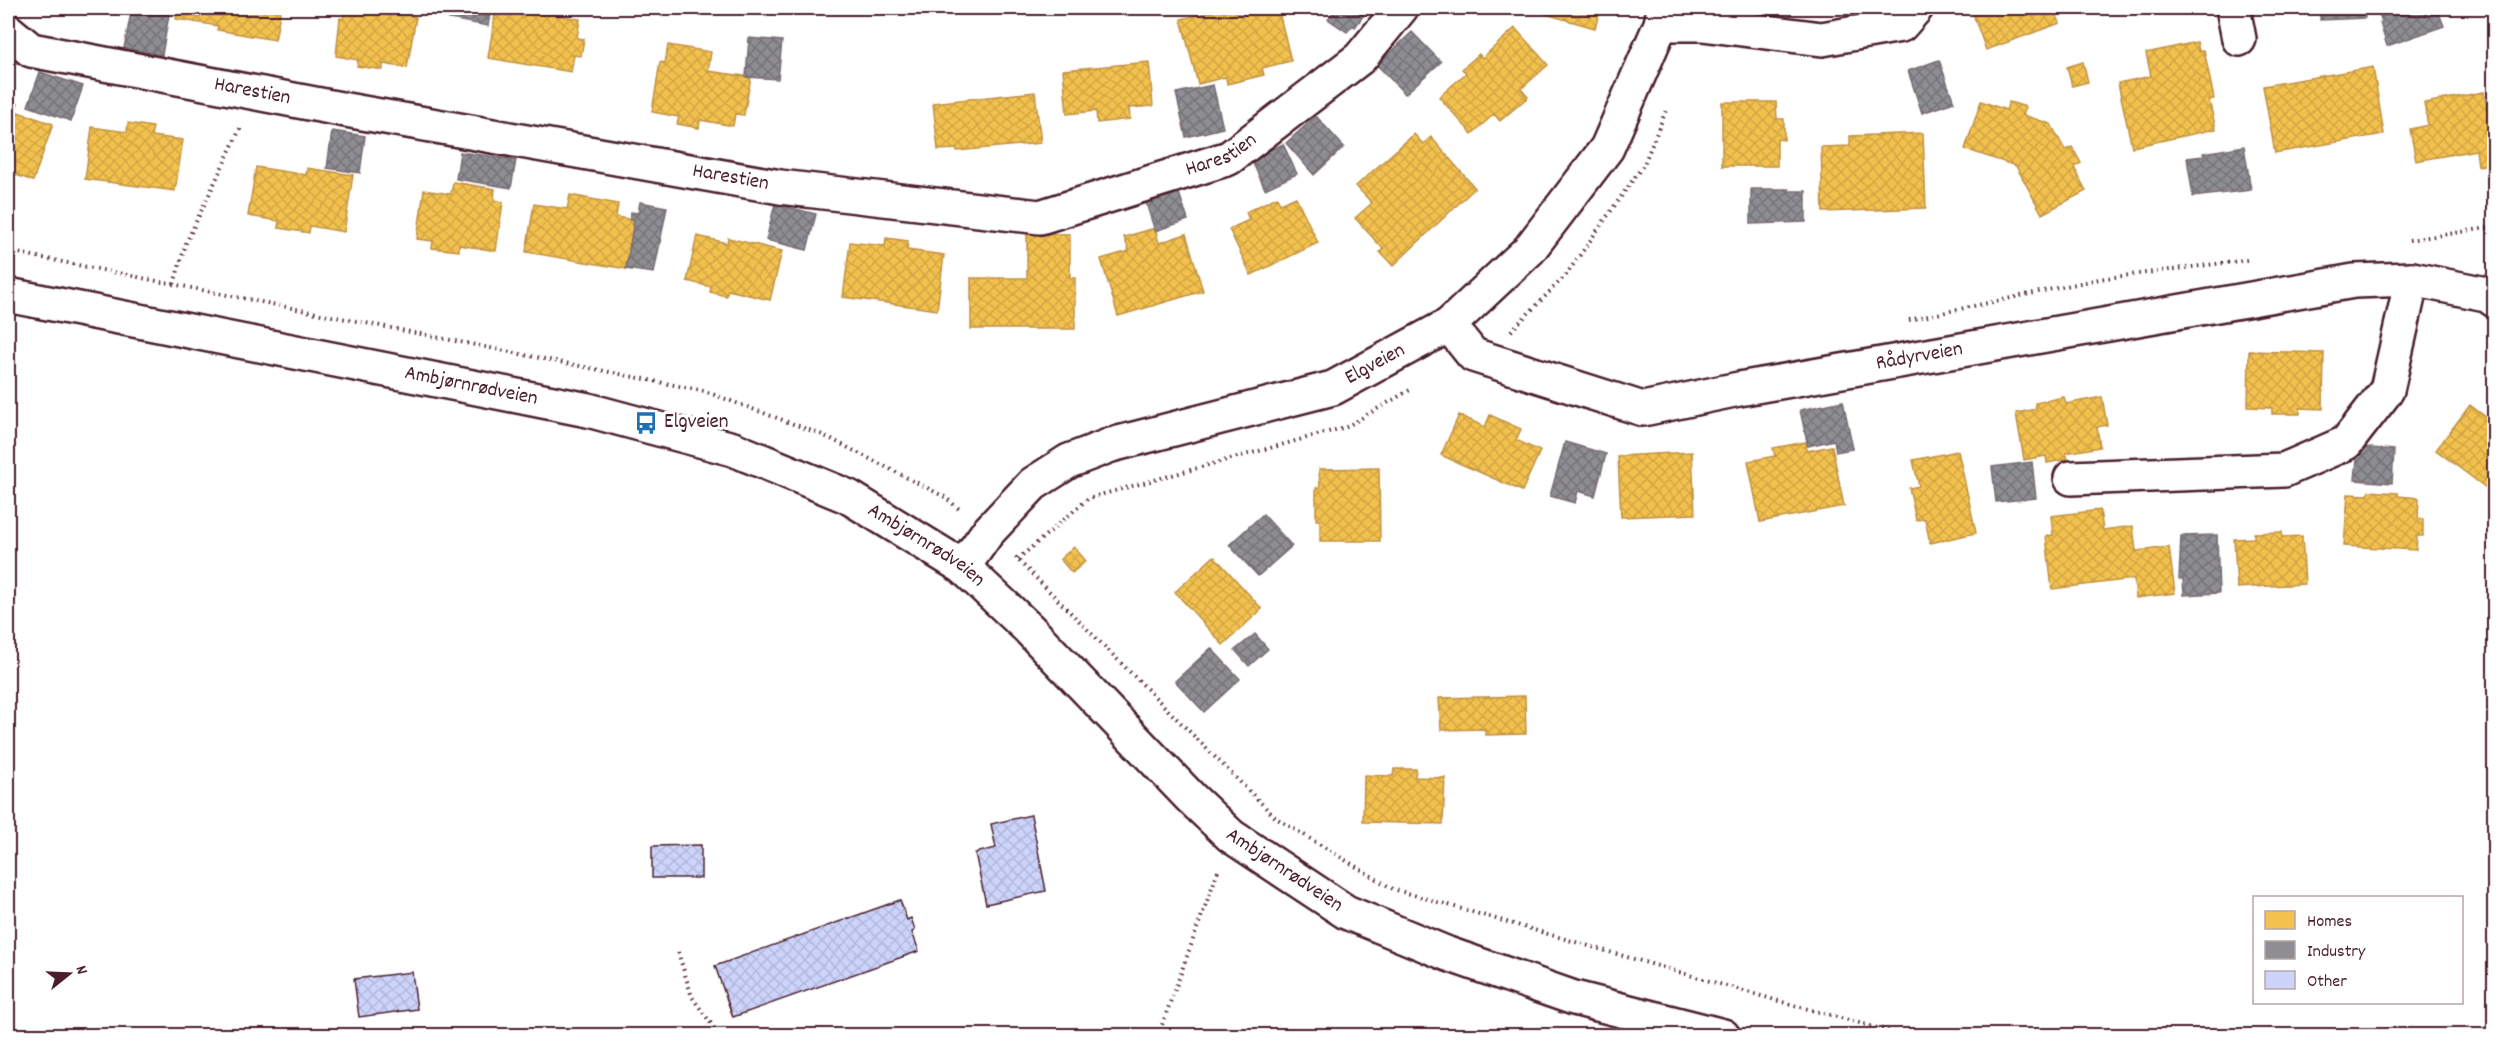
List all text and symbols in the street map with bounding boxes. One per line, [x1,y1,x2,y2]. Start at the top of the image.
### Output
street label: Harestien [212,70,293,114]
street label: Harestien [1182,126,1264,186]
street label: Harestien [690,157,771,200]
street label: Rådyrveien [1874,335,1965,380]
street label: Elgveien [1340,336,1411,394]
street label: Ambjørnrødveien [402,359,540,415]
place label: Elgveien [664,408,729,438]
bus stop icon: Elgveien [633,410,659,436]
street label: Ambjørnrødveien [861,496,991,595]
street label: Ambjørnrødveien [1219,821,1349,921]
legend [2253,896,2463,1004]
text: Homes [2307,910,2352,935]
text: Industry [2307,940,2366,965]
north arrow [39,944,99,1004]
text: N [69,963,93,978]
text: Other [2307,970,2347,995]

